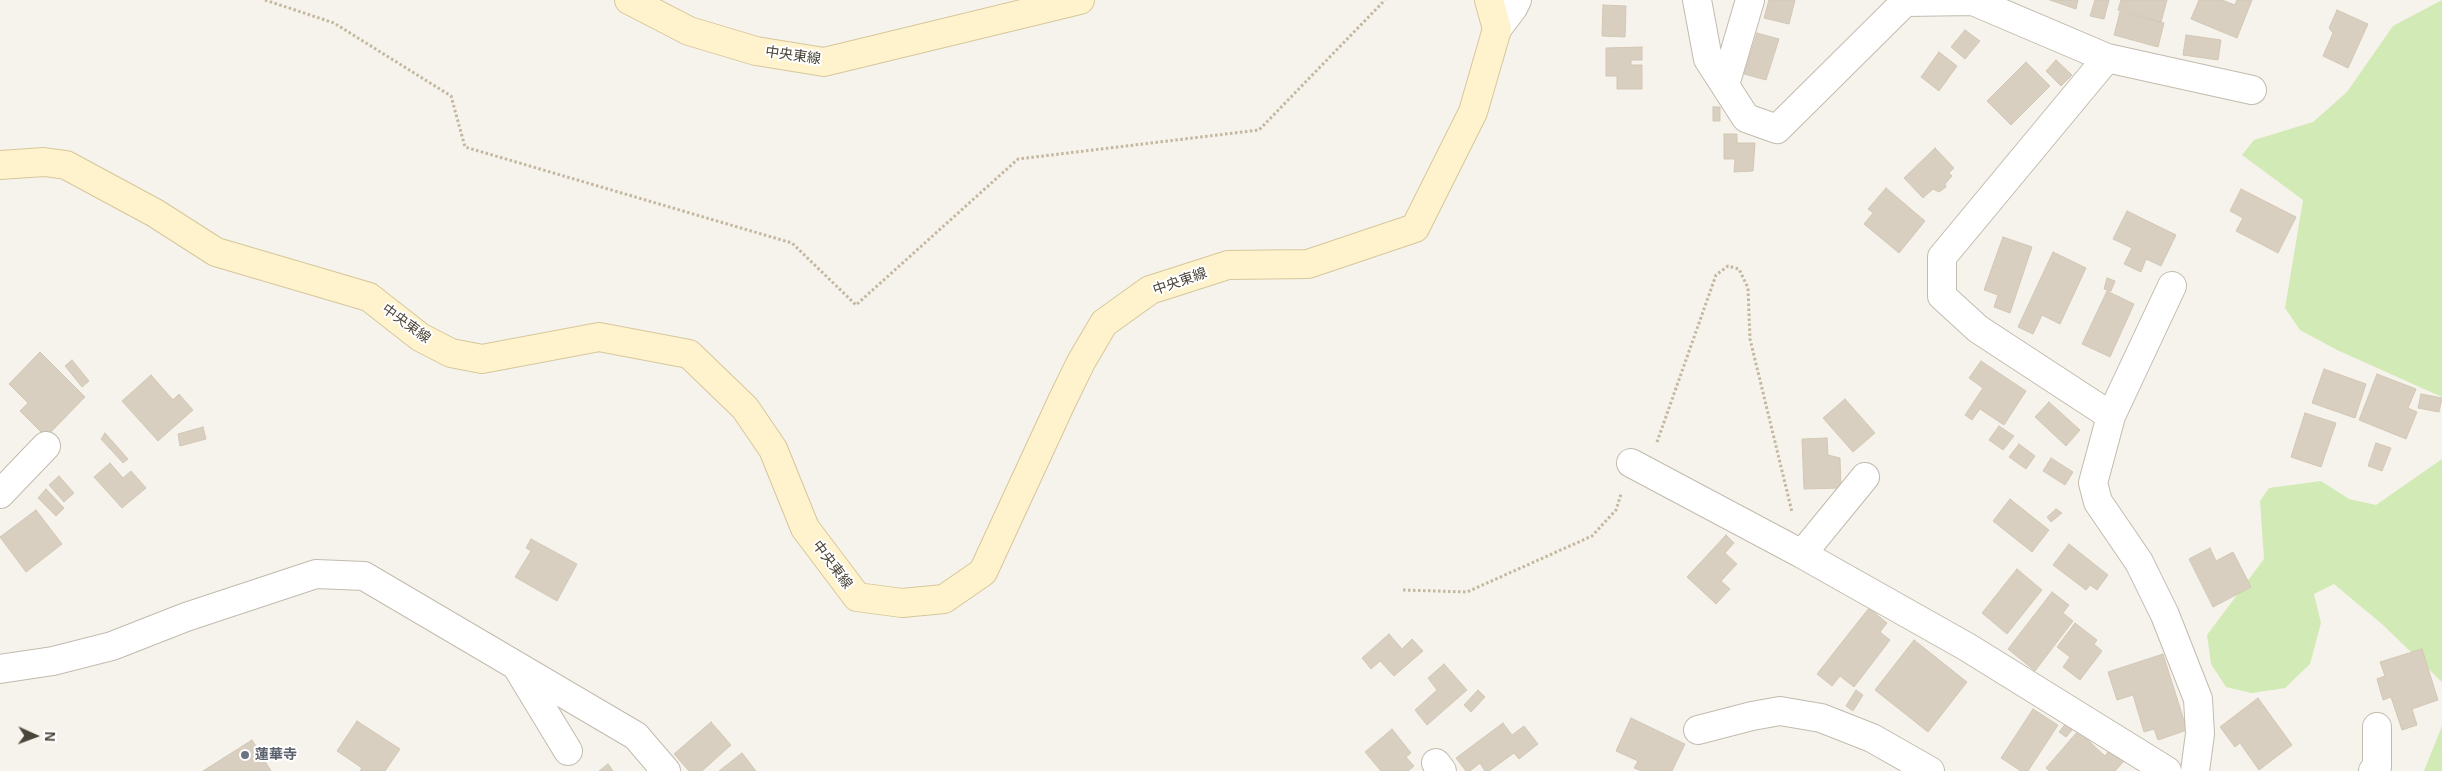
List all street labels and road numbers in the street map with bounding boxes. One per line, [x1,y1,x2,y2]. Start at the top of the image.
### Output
street label: 中央東線 [764,44,822,68]
street label: 中央東線 [1151,265,1209,299]
street label: 中央東線 [378,301,434,347]
street label: 中央東線 [808,538,856,592]

